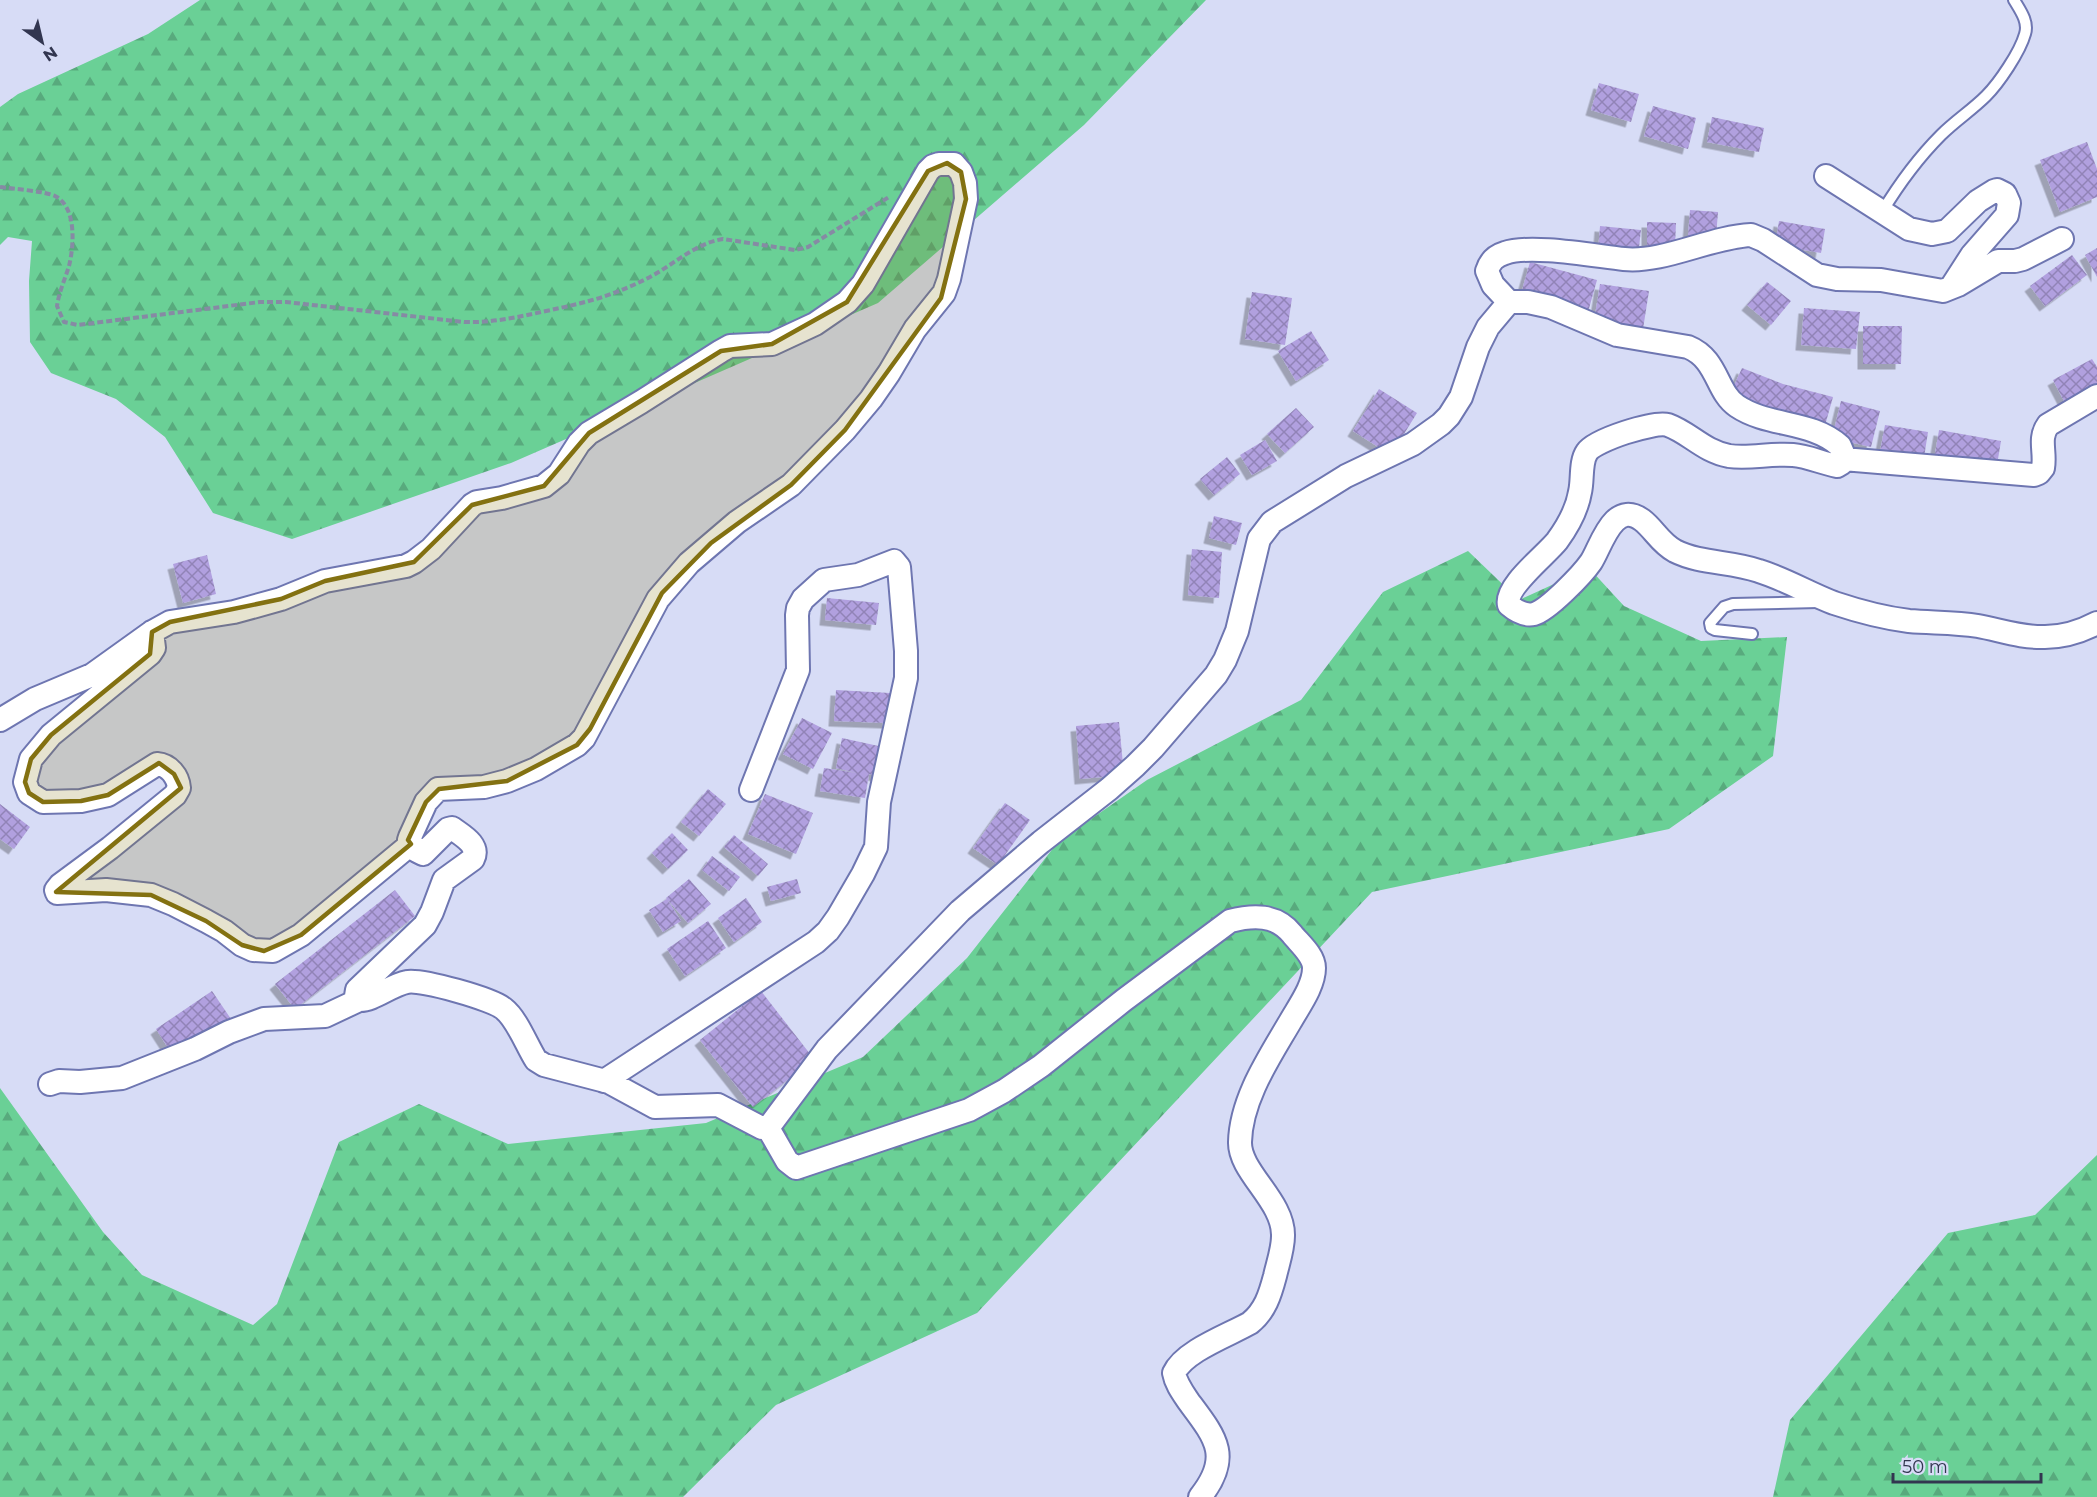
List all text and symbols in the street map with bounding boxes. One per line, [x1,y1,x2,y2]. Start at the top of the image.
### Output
north arrow [12,12,72,72]
text: N [39,43,61,66]
scale bar [1893,1446,2042,1484]
text: 50 m [1902,1456,1948,1478]

